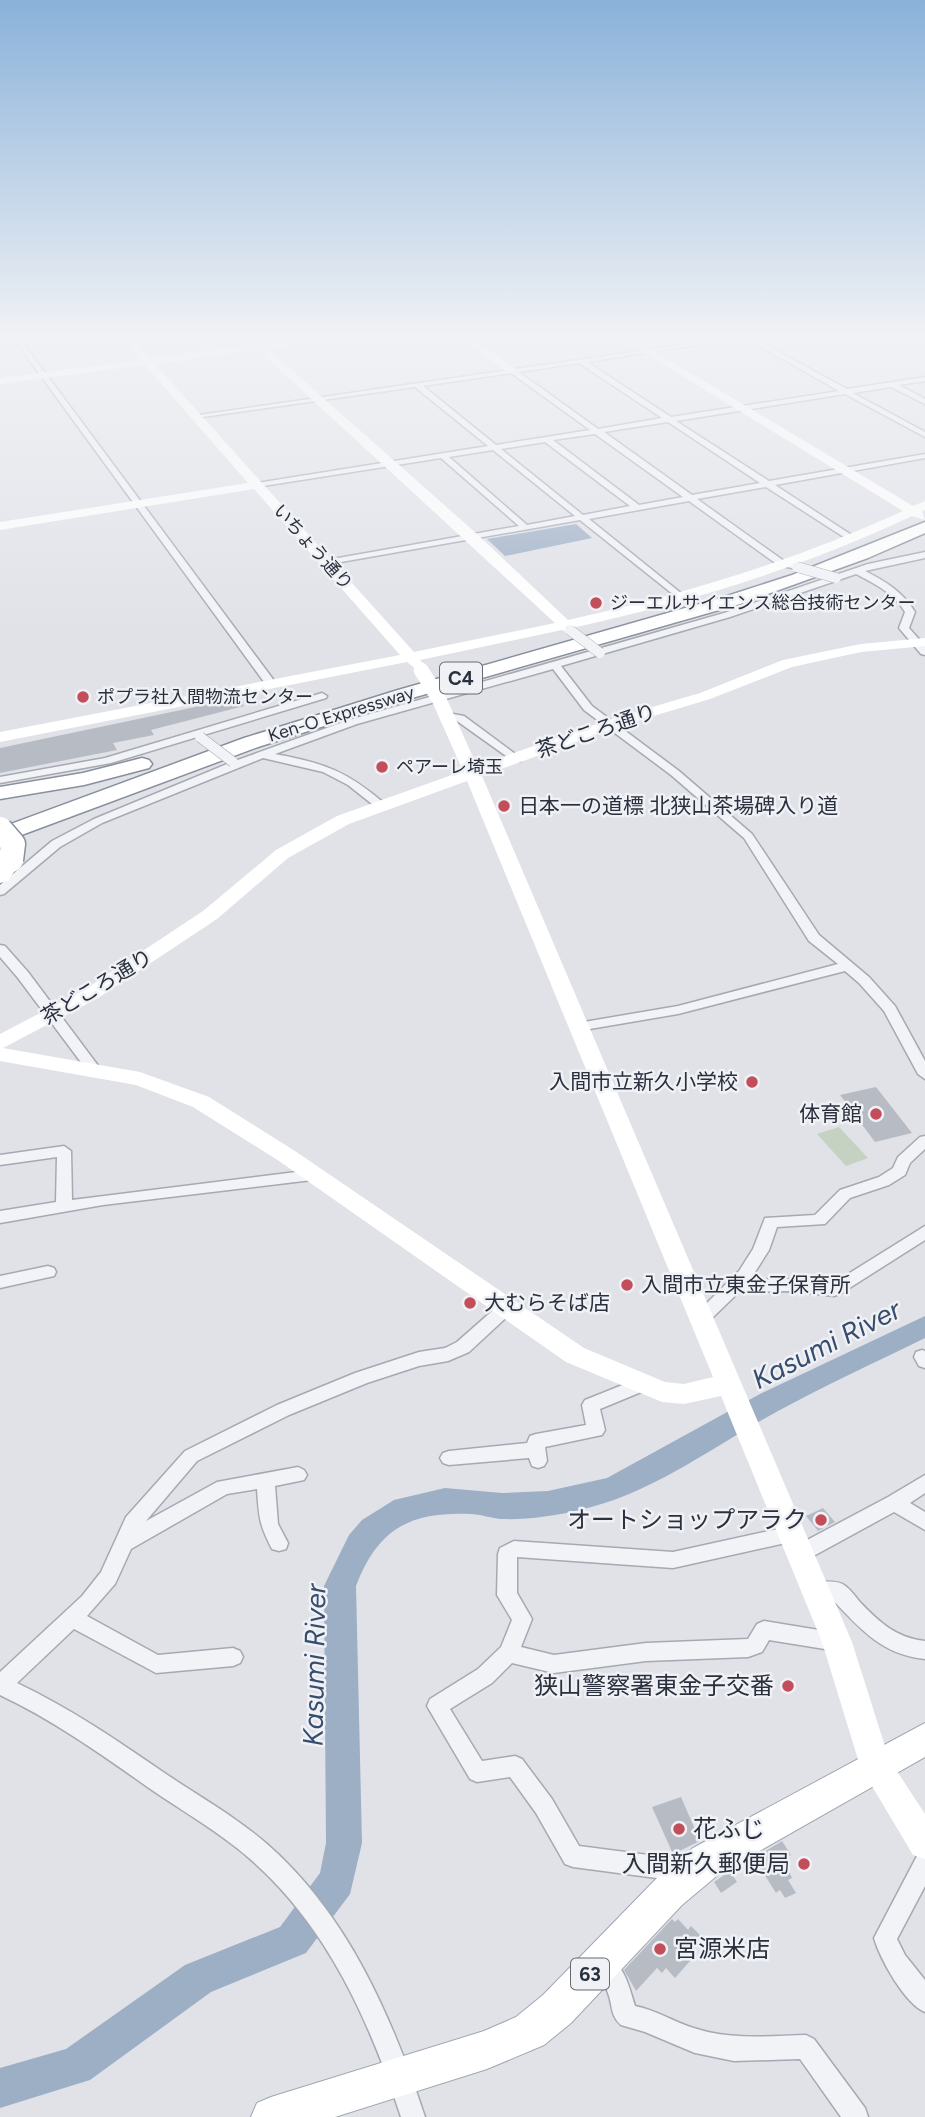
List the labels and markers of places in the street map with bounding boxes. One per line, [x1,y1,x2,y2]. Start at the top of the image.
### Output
place label: ジーエルサイエンス総合技術センター [610,592,915,614]
marker: ジーエルサイエンス総合技術センター [588,595,604,611]
place label: ポプラ社入間物流センター [97,686,313,708]
marker: ポプラ社入間物流センター [75,689,91,705]
place label: ペアーレ埼玉 [396,756,503,778]
marker: ペアーレ埼玉 [374,759,390,775]
place label: 日本一の道標 北狭山茶場碑入り道 [518,793,838,818]
marker: 日本一の道標 北狭山茶場碑入り道 [496,798,512,814]
place label: 入間市立新久小学校 [549,1069,738,1094]
marker: 入間市立新久小学校 [744,1074,760,1090]
place label: 体育館 [799,1101,862,1126]
marker: 体育館 [868,1106,884,1122]
place label: 入間市立東金子保育所 [641,1272,851,1297]
marker: 入間市立東金子保育所 [619,1277,635,1293]
place label: 大むらそば店 [484,1290,610,1315]
marker: 大むらそば店 [462,1295,478,1311]
place label: オートショップアラク [567,1505,807,1534]
marker: オートショップアラク [813,1512,829,1528]
place label: 狭山警察署東金子交番 [534,1671,774,1700]
marker: 狭山警察署東金子交番 [780,1678,796,1694]
place label: 花ふじ [693,1814,765,1843]
marker: 花ふじ [671,1821,687,1837]
place label: 入間新久郵便局 [622,1849,790,1878]
marker: 入間新久郵便局 [796,1856,812,1872]
place label: 宮源米店 [674,1934,770,1963]
marker: 宮源米店 [652,1941,668,1957]

